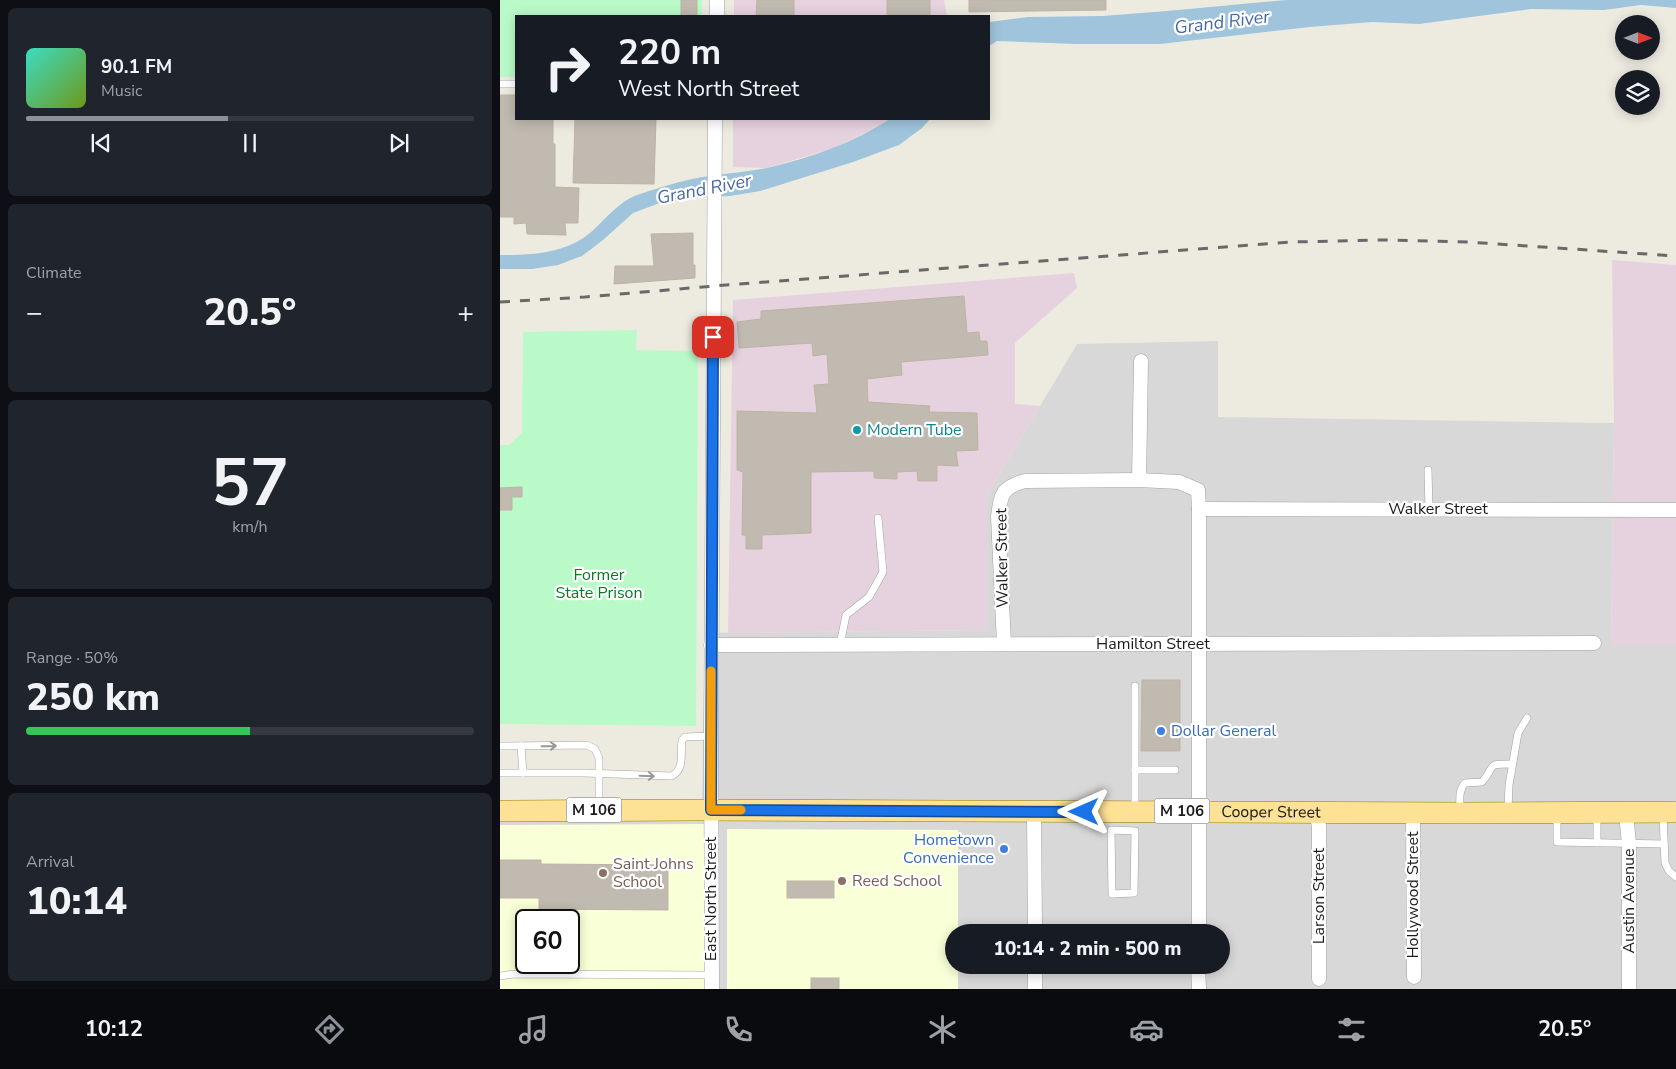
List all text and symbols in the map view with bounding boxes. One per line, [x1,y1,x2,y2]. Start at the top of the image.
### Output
water label: Grand River [1173,4,1271,40]
north arrow [1615,15,1660,60]
map controls [1615,15,1660,115]
text: 220 m [618,29,721,76]
icon: right [535,35,600,100]
text: 90.1 FM [101,54,172,80]
button: layers [1615,70,1660,115]
text: West North Street [618,74,799,104]
text: Music [101,80,142,102]
icon: previous [87,129,115,157]
icon: pause [236,129,264,157]
icon: next [385,129,413,157]
water label: Grand River [655,168,754,210]
text: Climate [26,262,81,284]
text: 20.5° [204,287,296,338]
text: − [26,294,43,332]
text: + [457,294,474,332]
pin [692,316,734,358]
icon: arrive [699,323,727,351]
place label: Modern Tube [867,419,962,441]
marker: Modern Tube [851,424,863,436]
text: 57 [211,439,289,528]
street label: Walker Street [1388,498,1488,520]
street label: Walker Street [990,508,1014,608]
text: km/h [232,516,268,538]
park label: Former State Prison [555,564,643,604]
street label: Hamilton Street [1096,633,1210,655]
text: Range · 50% [26,647,118,669]
text: 250 km [26,672,160,723]
place label: Dollar General [1171,720,1276,742]
marker: Dollar General [1155,725,1167,737]
one-way arrow [540,741,556,751]
one-way arrow [639,771,655,780]
position arrow [1057,785,1109,837]
road number: M 106 [566,798,622,822]
road number: M 106 [1154,798,1210,824]
street label: Cooper Street [1221,801,1321,823]
place label: Hometown Convenience [903,829,994,869]
street label: Hollywood Street [1402,831,1424,959]
street label: East North Street [700,836,722,961]
marker: Hometown Convenience [998,843,1010,855]
street label: Larson Street [1308,847,1330,944]
street label: Austin Avenue [1618,848,1640,954]
text: Arrival [26,851,74,873]
place label: Saint Johns School [613,853,694,893]
marker: Saint Johns School [597,867,609,879]
place label: Reed School [852,870,942,892]
marker: Reed School [836,875,848,887]
text: 10:14 [26,876,127,927]
speed limit sign: 60 [515,909,580,974]
text: 10:14 · 2 min · 500 m [994,936,1181,962]
icon: directions [312,1012,347,1047]
icon: music [516,1012,551,1047]
icon: phone [721,1012,756,1047]
icon: climate [925,1012,960,1047]
icon: car [1129,1012,1164,1047]
icon: filters [1334,1012,1369,1047]
text: 10:12 [85,1014,143,1044]
text: 20.5° [1538,1014,1591,1044]

